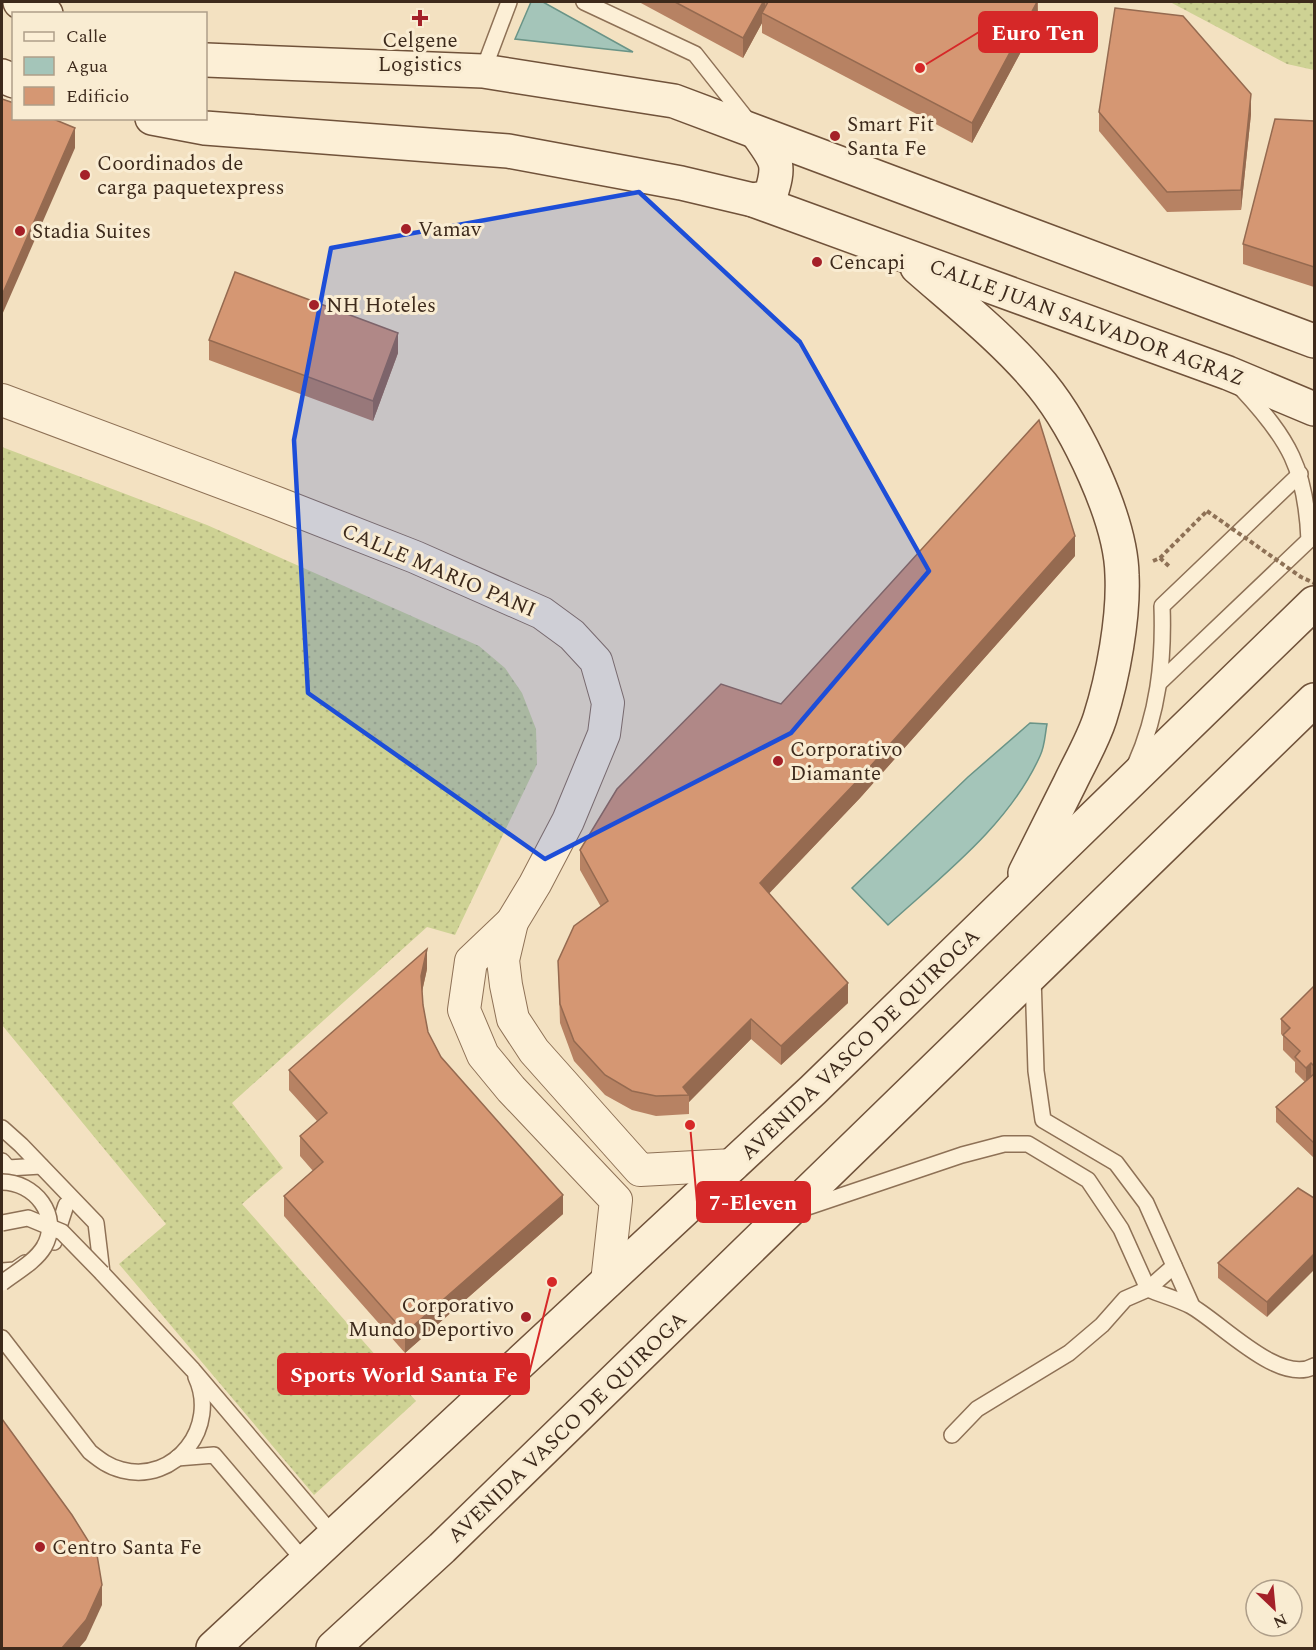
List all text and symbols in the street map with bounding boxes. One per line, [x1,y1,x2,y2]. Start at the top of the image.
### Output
marker: Celgene Logistics [413,11,427,25]
legend [12,12,207,120]
callout: Euro Ten [979,12,1097,52]
text: Euro Ten [991,17,1085,50]
text: Calle [66,23,107,50]
place label: Celgene Logistics [378,25,462,81]
text: Agua [66,53,108,80]
text: Edificio [66,83,129,110]
place label: Smart Fit Santa Fe [847,109,934,165]
marker: Smart Fit Santa Fe [828,129,842,143]
place label: Coordinados de carga paquetexpress [97,148,285,204]
marker: Coordinados de carga paquetexpress [78,168,92,182]
place label: Vamav [418,214,482,246]
place label: Stadia Suites [32,216,151,248]
marker: Vamav [399,222,413,236]
marker: Stadia Suites [13,224,27,238]
place label: Cencapi [829,247,905,279]
street label: CALLE JUAN SALVADOR AGRAZ [925,251,1249,395]
marker: Cencapi [810,255,824,269]
place label: NH Hoteles [326,290,436,322]
marker: NH Hoteles [307,298,321,312]
street label: CALLE MARIO PANI [337,516,541,626]
place label: Corporativo Diamante [790,734,903,790]
marker: Corporativo Diamante [771,754,785,768]
street label: AVENIDA VASCO DE QUIROGA [734,921,988,1168]
callout: 7-Eleven [697,1182,810,1222]
text: 7-Eleven [709,1187,798,1220]
place label: Corporativo Mundo Deportivo [348,1290,514,1346]
street label: AVENIDA VASCO DE QUIROGA [441,1304,695,1551]
marker: Corporativo Mundo Deportivo [519,1310,533,1324]
callout: Sports World Santa Fe [278,1354,529,1394]
text: Sports World Santa Fe [290,1359,518,1392]
place label: Centro Santa Fe [52,1532,202,1564]
marker: Centro Santa Fe [33,1540,47,1554]
north arrow [1244,1578,1304,1638]
text: N [1269,1607,1291,1634]

